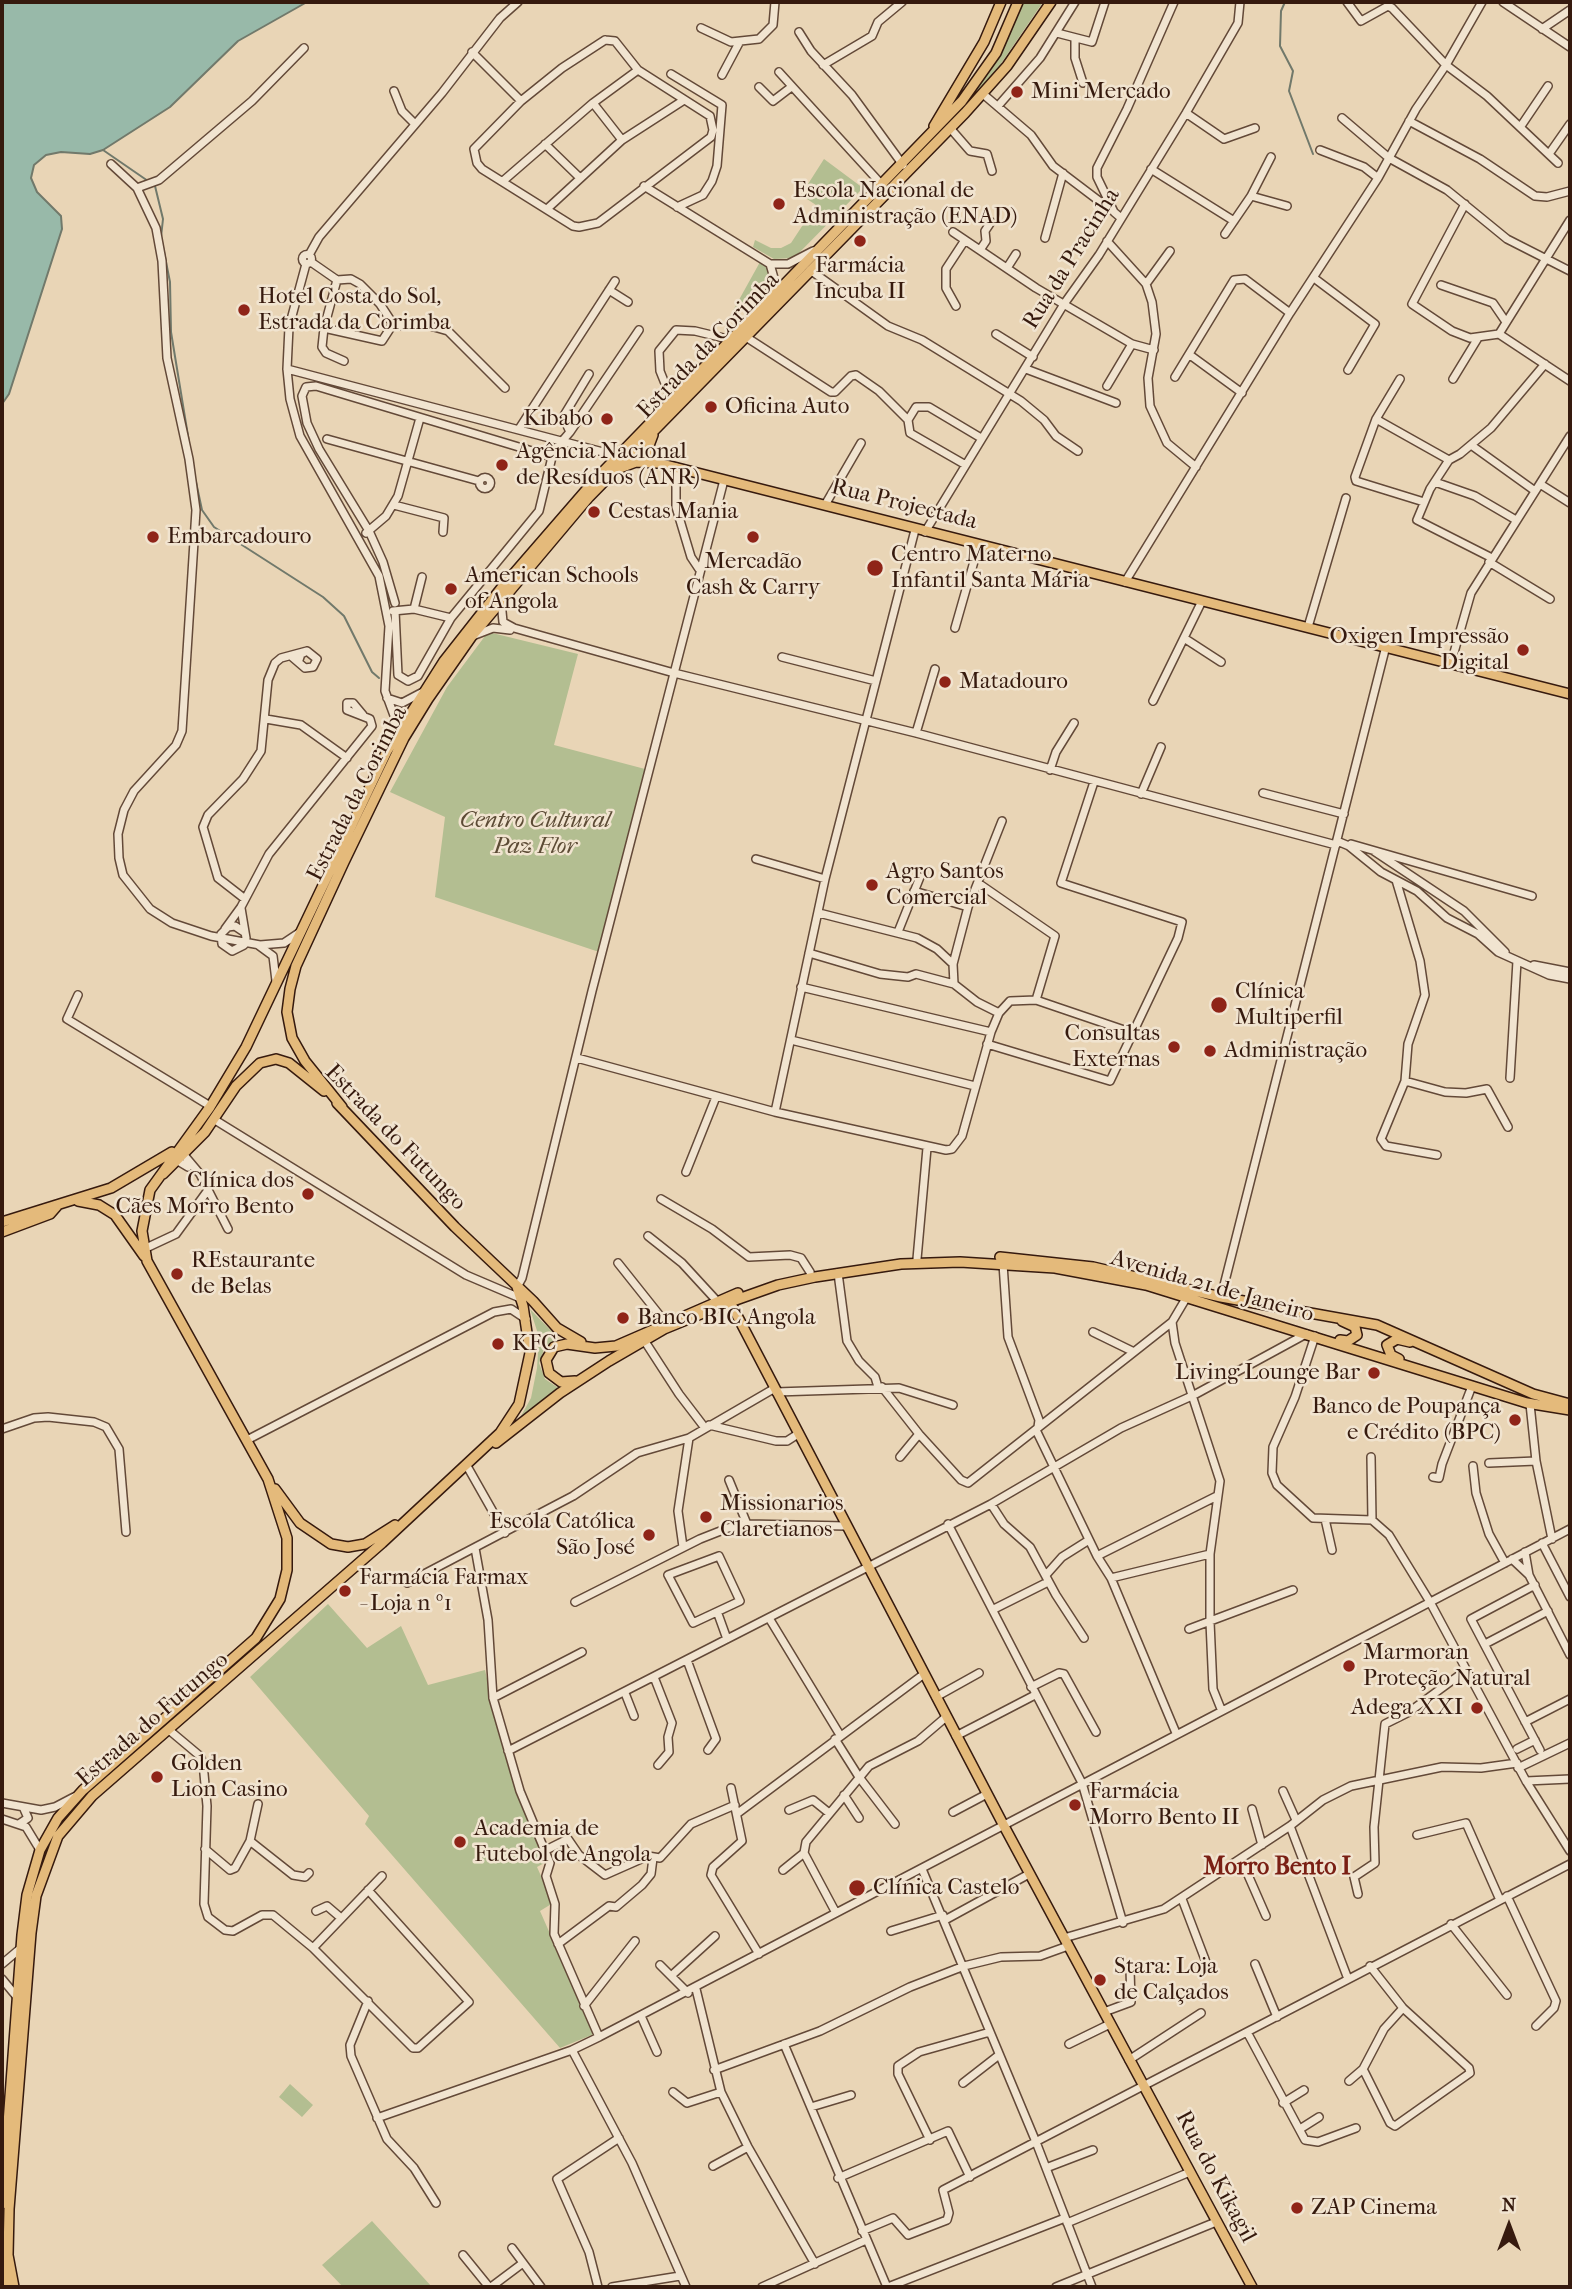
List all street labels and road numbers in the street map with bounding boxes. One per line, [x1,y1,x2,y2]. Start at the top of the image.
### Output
street label: Rua da Pracinha [1018,183,1126,335]
street label: Estrada da Corimba [632,267,786,425]
street label: Rua Projectada [828,474,980,536]
street label: Estrada da Corimba [302,702,414,886]
street label: Estrada do Futungo [318,1059,472,1217]
street label: Avenida 21 de Janeiro [1107,1245,1317,1329]
street label: Estrada do Futungo [71,1647,235,1793]
street label: Rua do Kikagil [1169,2106,1261,2248]

